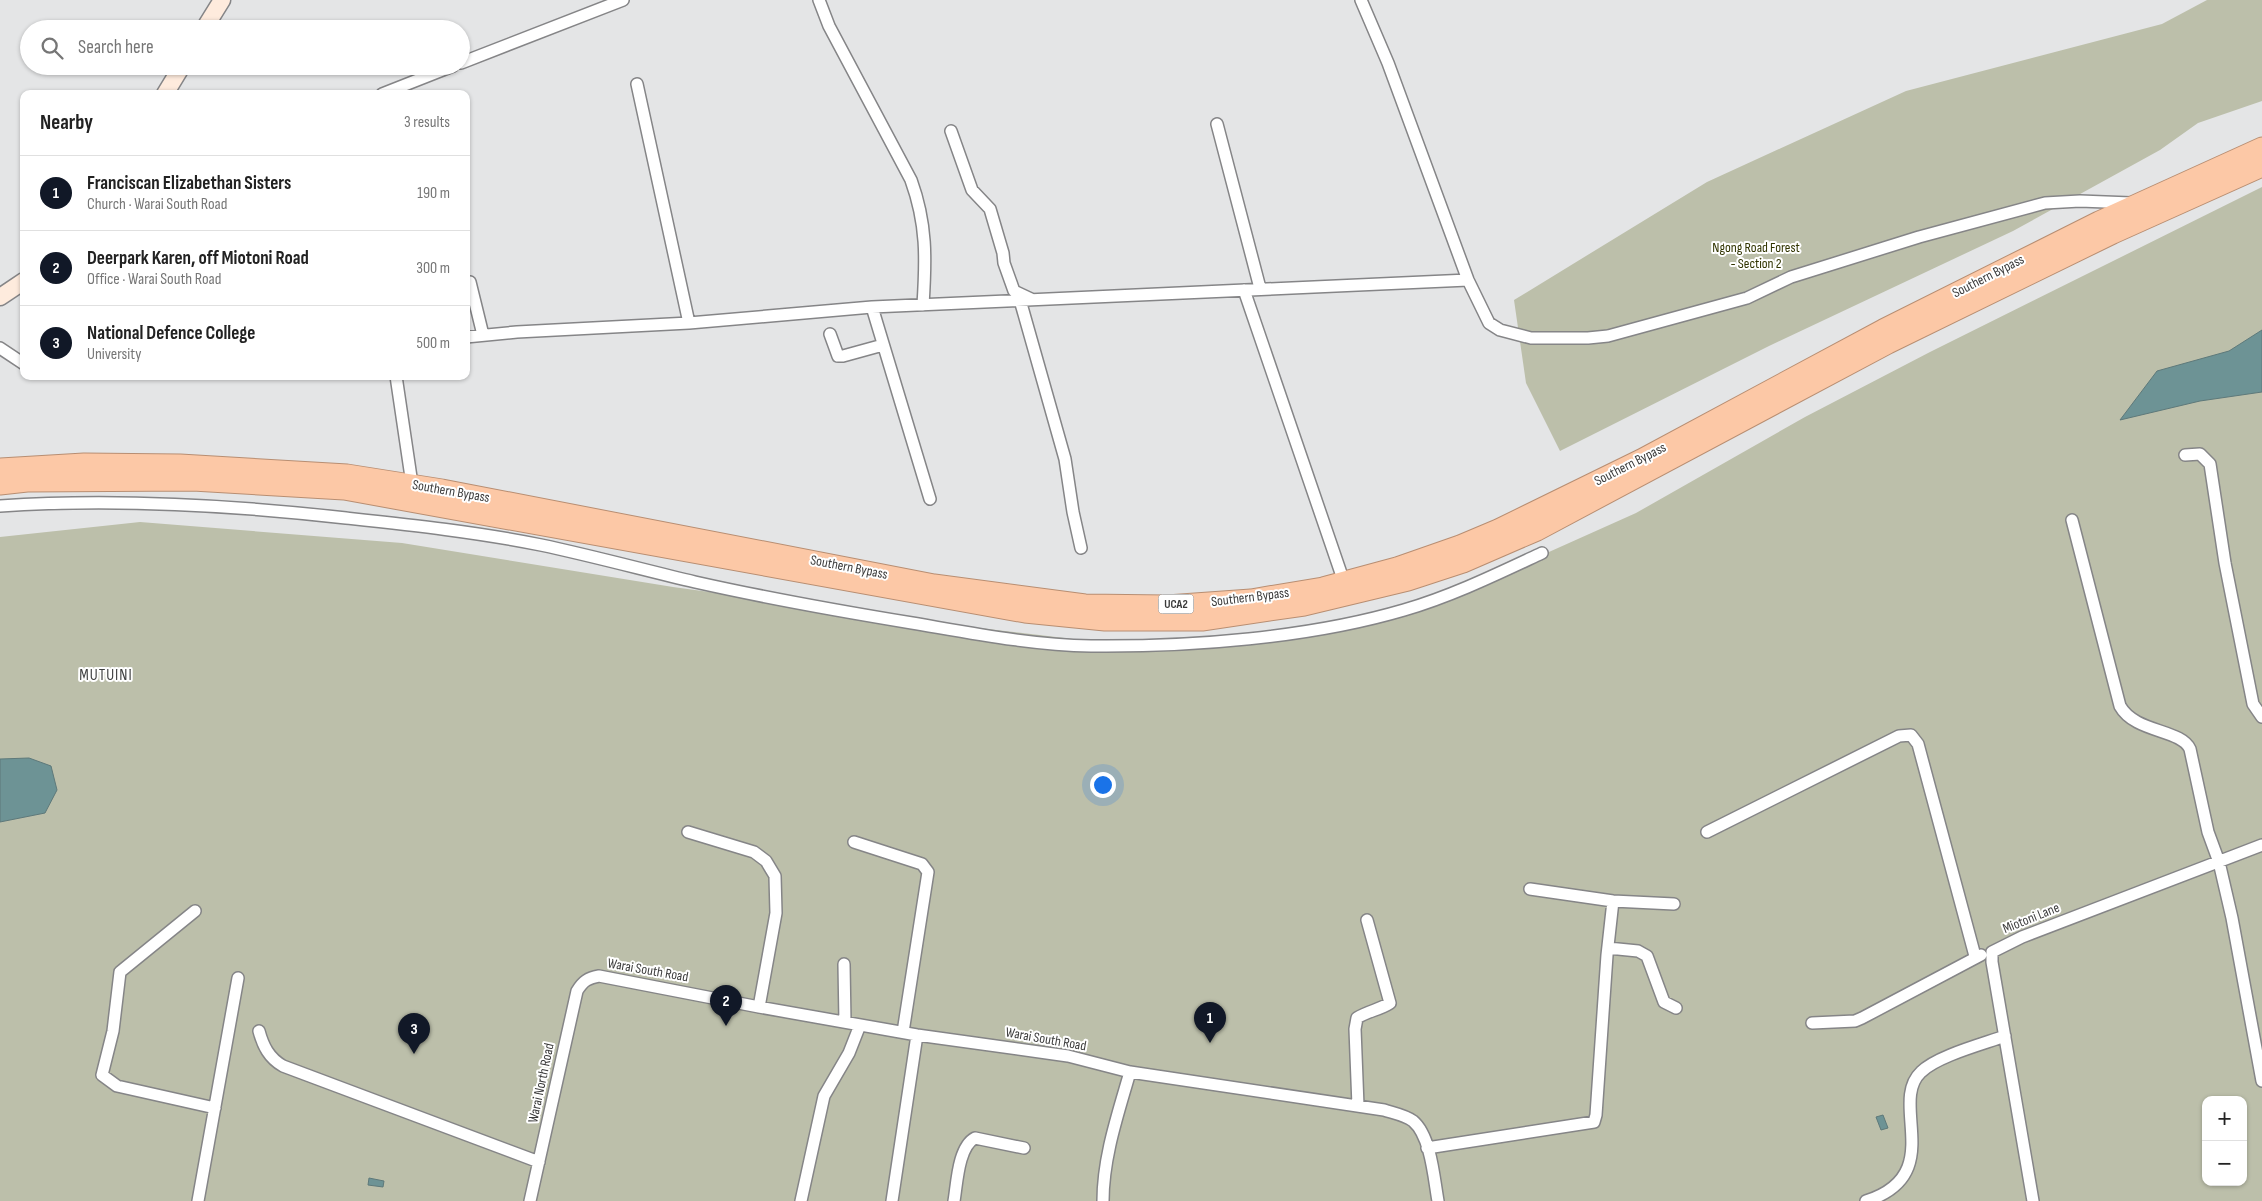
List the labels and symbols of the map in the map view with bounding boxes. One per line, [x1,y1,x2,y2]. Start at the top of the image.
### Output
park label: Ngong Road Forest - Section 2 [1712,239,1800,272]
street label: Southern Bypass [1949,251,2027,301]
street label: Southern Bypass [1591,439,1669,489]
street label: Southern Bypass [411,476,491,506]
street label: Southern Bypass [809,551,889,583]
street label: Southern Bypass [1210,584,1290,610]
road number: UCA2 [1158,594,1194,614]
district label: MUTUINI [79,666,133,685]
your location [1090,772,1116,798]
street label: Miotoni Lane [2000,899,2062,937]
street label: Warai South Road [606,955,690,985]
pin: 2 [710,985,742,1026]
pin: 1 [1194,1002,1226,1043]
pin: 3 [398,1013,430,1054]
street label: Warai South Road [1004,1024,1088,1054]
street label: Warai North Road [524,1041,558,1124]

